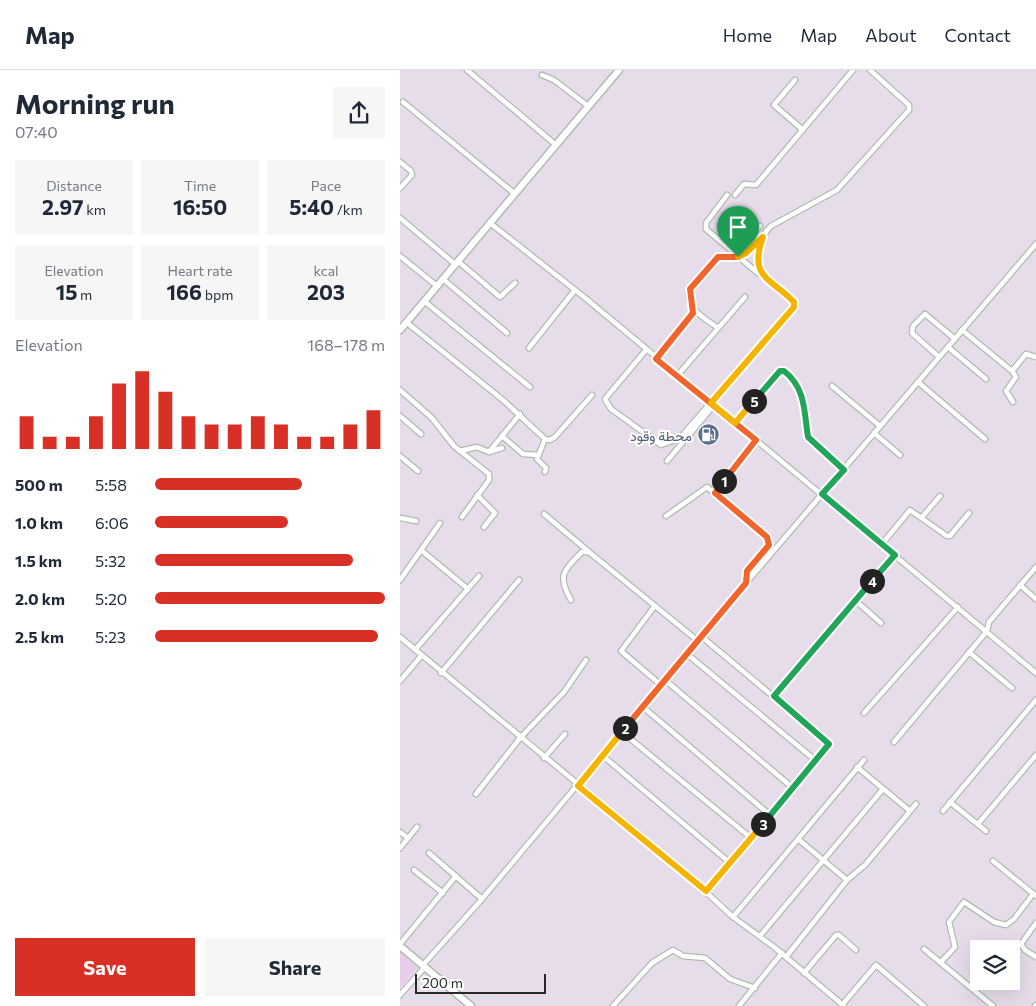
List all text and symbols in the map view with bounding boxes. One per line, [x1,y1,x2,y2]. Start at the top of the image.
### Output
text: Map [25,20,75,49]
text: Home [723,24,772,46]
text: Map [800,24,837,46]
text: About [865,24,917,46]
text: Contact [945,24,1011,46]
text: Morning run [15,86,175,120]
button: share [333,87,385,139]
text: 07:40 [15,122,58,141]
text: Distance [46,177,102,194]
text: Time [184,177,216,194]
text: Pace [311,177,341,194]
text: 2.97 [42,194,84,219]
text: 16:50 [173,194,227,219]
text: 5:40 [289,194,334,219]
text: km [84,201,106,218]
text: /km [334,201,363,218]
pin [717,206,759,257]
icon: arrive [724,213,752,241]
text: Elevation [44,262,104,279]
text: Heart rate [167,262,233,279]
text: kcal [313,262,339,279]
text: 15 [56,279,77,304]
text: 166 [167,279,202,304]
text: 203 [307,279,345,304]
text: m [77,286,92,303]
text: bpm [202,286,233,303]
text: Elevation [15,335,83,354]
text: 168–178 m [307,335,385,354]
pin: 5 [742,388,766,414]
text: 5 [750,393,759,410]
fuel station icon: محطة وقود [696,423,720,447]
place label: محطة وقود [630,427,692,445]
pin: 1 [712,468,736,494]
text: 1 [721,473,728,490]
text: 500 m [15,475,63,494]
text: 5:58 [95,475,127,494]
text: 1.0 km [15,513,63,532]
text: 6:06 [95,513,129,532]
text: 1.5 km [15,551,62,570]
text: 5:32 [95,551,126,570]
pin: 4 [860,568,884,594]
text: 4 [868,573,877,590]
text: 2.0 km [15,589,65,608]
text: 5:20 [95,589,127,608]
text: 2.5 km [15,627,64,646]
text: 5:23 [95,627,126,646]
pin: 2 [612,716,638,740]
text: 2 [622,720,629,737]
pin: 3 [750,812,776,836]
text: 3 [759,816,768,833]
button: Save [15,938,195,996]
button: Share [205,938,385,996]
map controls [970,940,1020,990]
button: layers [970,940,1020,990]
scale bar [415,971,546,994]
text: 200 m [422,974,463,991]

